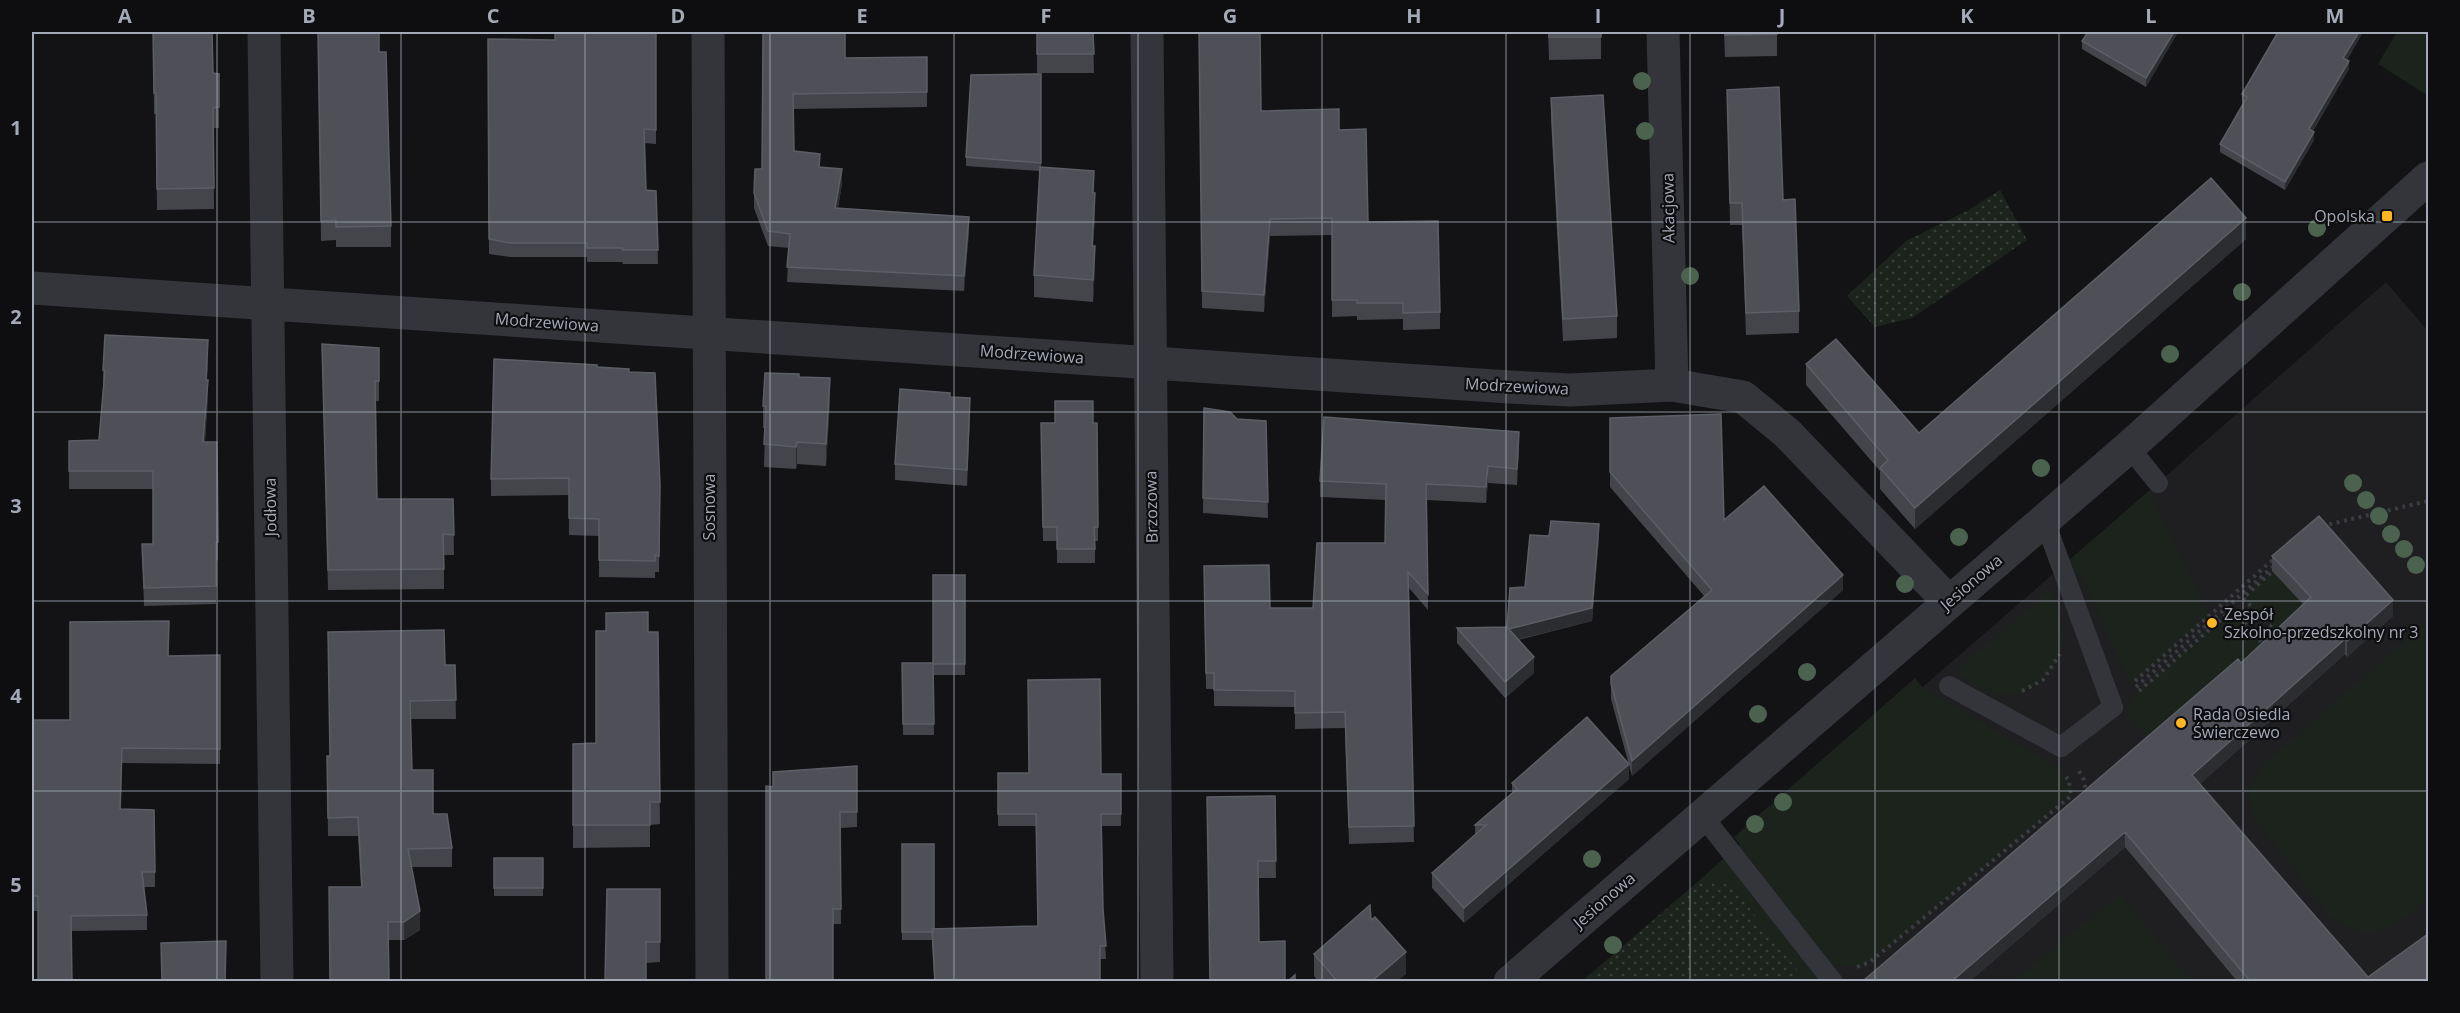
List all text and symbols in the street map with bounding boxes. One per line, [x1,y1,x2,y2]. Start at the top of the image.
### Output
text: A [118,2,132,29]
text: B [302,2,316,29]
text: C [487,2,500,29]
text: D [671,2,685,29]
text: E [856,2,868,29]
text: F [1041,2,1051,29]
text: G [1223,2,1237,29]
text: H [1406,2,1422,29]
text: I [1595,2,1601,29]
text: J [1777,2,1785,29]
text: K [1960,2,1974,29]
text: L [2145,2,2157,29]
text: M [2326,2,2344,29]
text: 1 [10,114,22,141]
street label: Akacjowa [1656,173,1680,243]
place label: Opolska [2314,205,2375,227]
marker: Opolska [2380,209,2394,223]
text: 2 [10,303,22,330]
street label: Modrzewiowa [494,307,600,337]
street label: Modrzewiowa [979,339,1085,369]
street label: Modrzewiowa [1464,372,1570,400]
street label: Brzozowa [1139,471,1163,543]
street label: Sosnowa [698,474,720,540]
street label: Jodłowa [258,477,282,539]
text: 3 [10,492,22,519]
street label: Jesionowa [1934,549,2007,616]
place label: Zespół Szkolno-przedszkolny nr 3 [2224,603,2418,643]
marker: Zespół Szkolno-przedszkolny nr 3 [2205,616,2219,630]
text: 4 [10,682,22,709]
place label: Rada Osiedla Świerczewo [2193,703,2290,743]
marker: Rada Osiedla Świerczewo [2174,716,2188,730]
street label: Jesionowa [1567,867,1640,934]
text: 5 [10,871,22,898]

